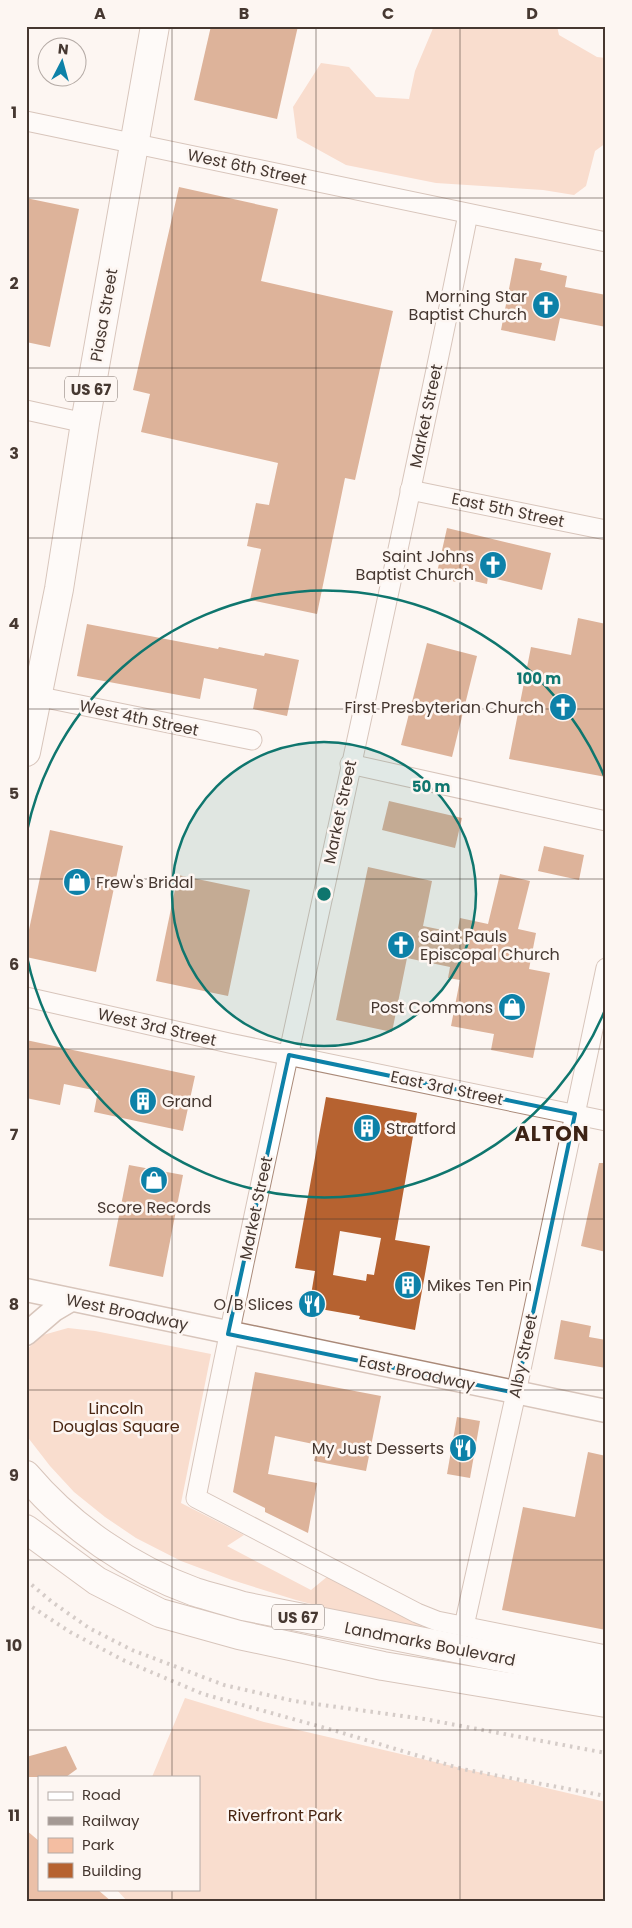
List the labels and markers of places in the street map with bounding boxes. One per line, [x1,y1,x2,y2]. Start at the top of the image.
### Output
place label: Morning Star Baptist Church [409,285,527,326]
church icon: Morning Star Baptist Church [531,290,561,320]
place label: Saint Johns Baptist Church [356,545,474,586]
church icon: Saint Johns Baptist Church [478,550,508,580]
church icon: First Presbyterian Church [548,692,578,722]
place label: First Presbyterian Church [345,696,544,719]
shop icon: Frew's Bridal [62,867,92,897]
place label: Frew's Bridal [96,871,194,894]
centre of rings [315,885,333,903]
place label: Saint Pauls Episcopal Church [420,925,560,966]
church icon: Saint Pauls Episcopal Church [386,930,416,960]
shop icon: Post Commons [497,992,527,1022]
place label: Post Commons [371,996,493,1019]
building icon: Grand [128,1086,158,1116]
place label: Grand [162,1090,212,1113]
building icon: Stratford [352,1113,382,1143]
place label: Stratford [386,1117,456,1140]
shop icon: Score Records [139,1165,169,1195]
place label: Score Records [97,1196,211,1219]
building icon: Mikes Ten Pin [393,1270,423,1300]
place label: Mikes Ten Pin [427,1274,532,1297]
restaurant icon: O/B Slices [297,1289,327,1319]
place label: O/B Slices [213,1293,293,1316]
restaurant icon: My Just Desserts [448,1433,478,1463]
place label: My Just Desserts [312,1437,444,1460]

